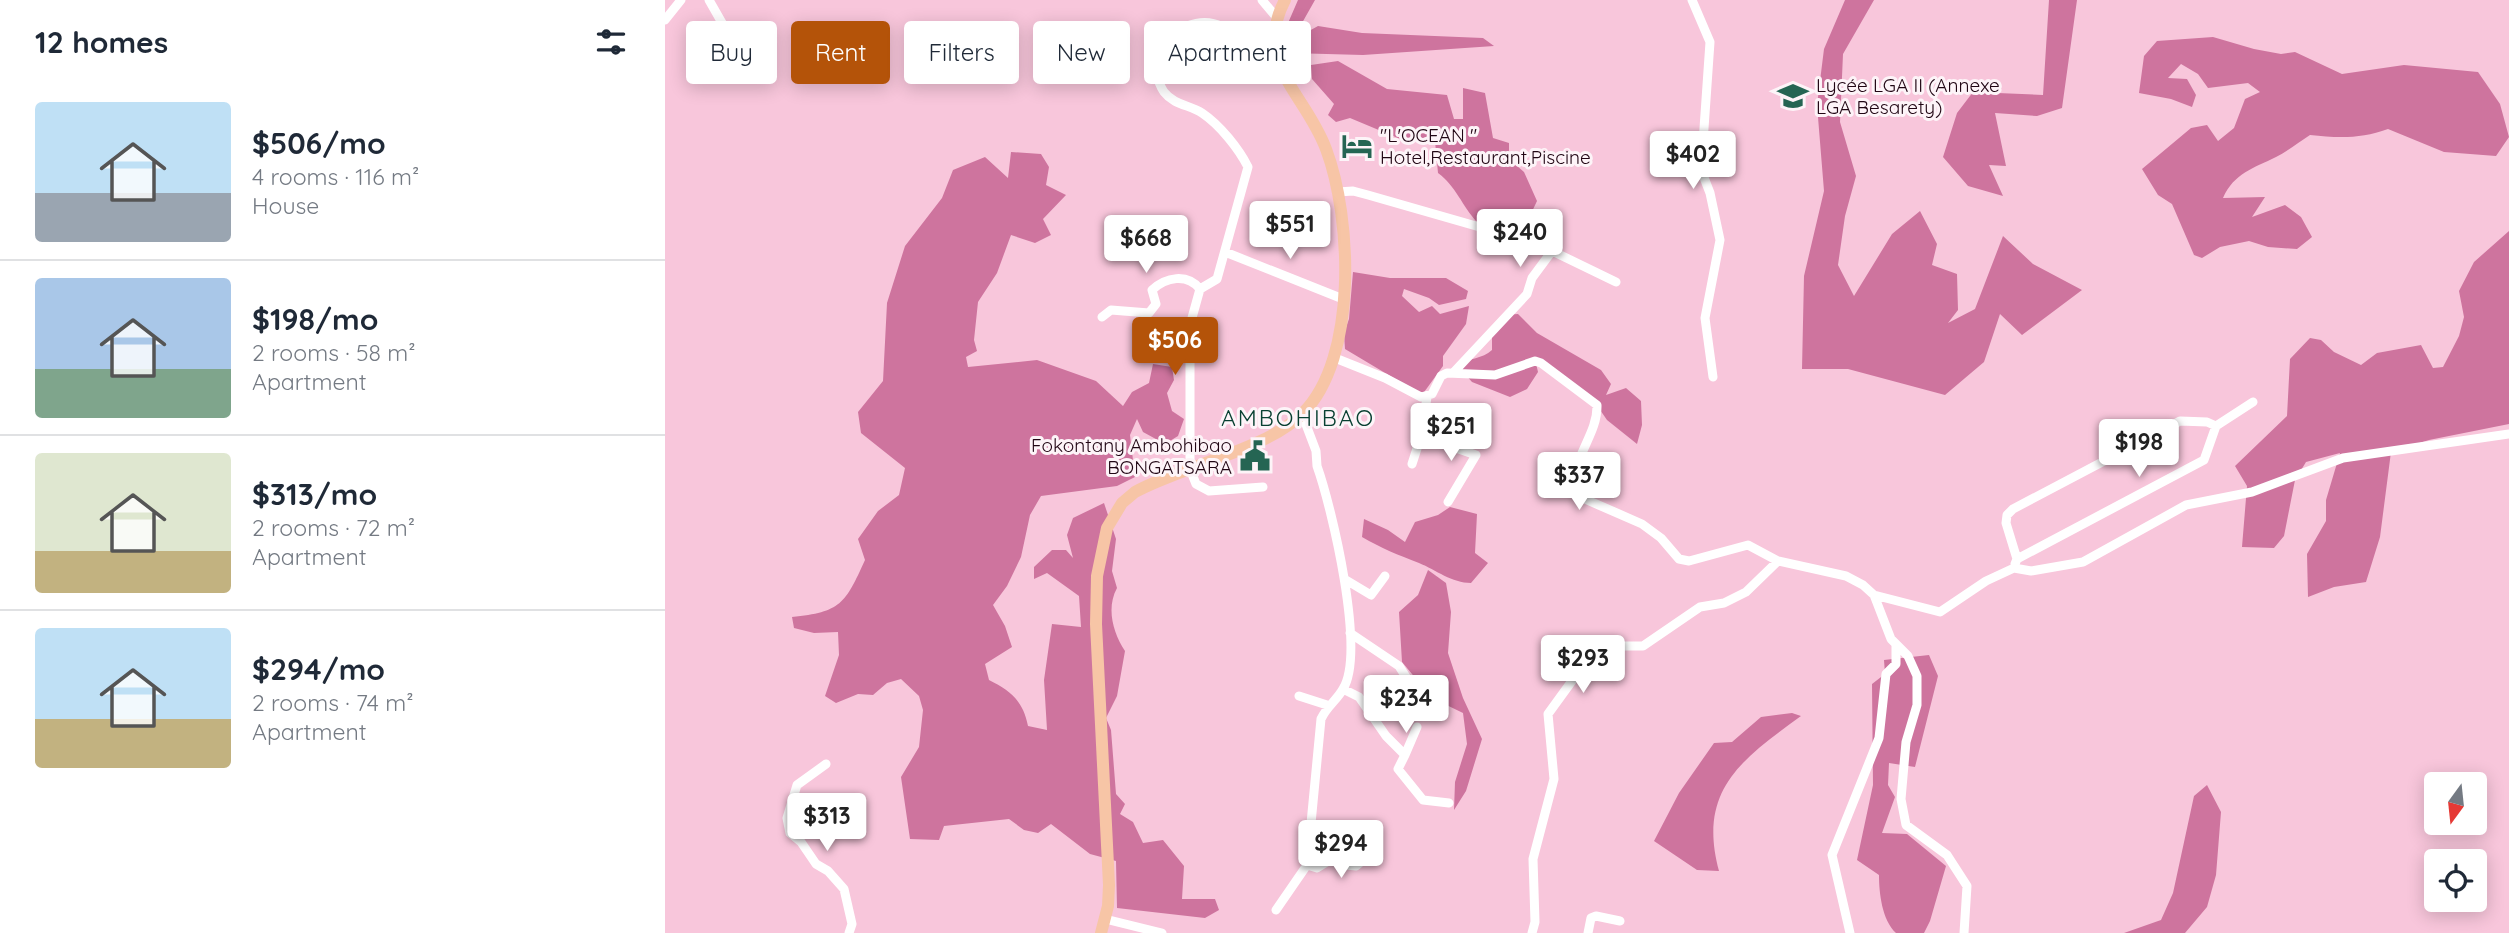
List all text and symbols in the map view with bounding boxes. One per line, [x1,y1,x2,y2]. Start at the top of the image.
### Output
chip: Buy [686,21,777,84]
chip: Rent [791,21,890,84]
chip: Filters [904,21,1019,84]
chip: New [1033,21,1130,84]
chip: Apartment [1144,21,1311,84]
text: 12 homes [35,23,168,61]
icon: filters [592,23,630,61]
place label: Lycée LGA II (Annexe LGA Besarety) [1816,73,2000,119]
school or university icon: Lycée LGA II (Annexe LGA Besarety) [1776,79,1810,113]
place label: "L'OCEAN " Hotel,Restaurant,Piscine [1380,123,1591,169]
text: $506/mo [252,124,386,162]
hotel icon: "L'OCEAN " Hotel,Restaurant,Piscine [1340,129,1374,163]
icon: home [91,130,175,214]
pin: $402 [1652,132,1734,191]
text: $402 [1666,139,1720,168]
text: 4 rooms · 116 m² [252,162,419,191]
text: House [252,191,319,220]
pin: $551 [1249,202,1331,261]
text: $551 [1265,209,1315,238]
pin: $240 [1479,210,1561,269]
pin: $668 [1105,216,1187,275]
text: $240 [1493,217,1547,246]
text: $668 [1120,223,1172,252]
text: $198/mo [252,300,378,338]
icon: home [91,306,175,390]
pin: $506 [1134,318,1216,377]
text: $506 [1148,325,1202,354]
text: 2 rooms · 58 m² [252,338,415,367]
text: Apartment [252,367,366,396]
district label: AMBOHIBAO [1221,403,1375,432]
pin: $251 [1410,404,1492,463]
text: $251 [1426,411,1476,440]
pin: $198 [2098,420,2180,479]
text: $198 [2115,427,2163,456]
place label: Fokontany Ambohibao BONGATSARA [1031,433,1232,479]
public building icon: Fokontany Ambohibao BONGATSARA [1238,439,1272,473]
pin: $337 [1538,452,1620,512]
text: $337 [1553,460,1605,489]
text: $313/mo [252,475,377,513]
icon: home [91,481,175,565]
text: 2 rooms · 72 m² [252,513,415,542]
text: Apartment [252,542,366,571]
pin: $293 [1542,636,1624,695]
text: $293 [1557,643,1609,672]
text: $294/mo [252,650,385,688]
icon: home [91,656,175,740]
pin: $234 [1365,676,1447,735]
text: $234 [1380,683,1432,712]
text: 2 rooms · 74 m² [252,688,414,717]
text: Apartment [252,717,366,746]
north arrow [2424,772,2487,835]
map controls [2424,772,2487,912]
pin: $313 [786,794,868,853]
text: $313 [803,801,851,830]
pin: $294 [1300,820,1382,880]
text: $294 [1314,828,1368,857]
button: locate [2424,849,2487,912]

